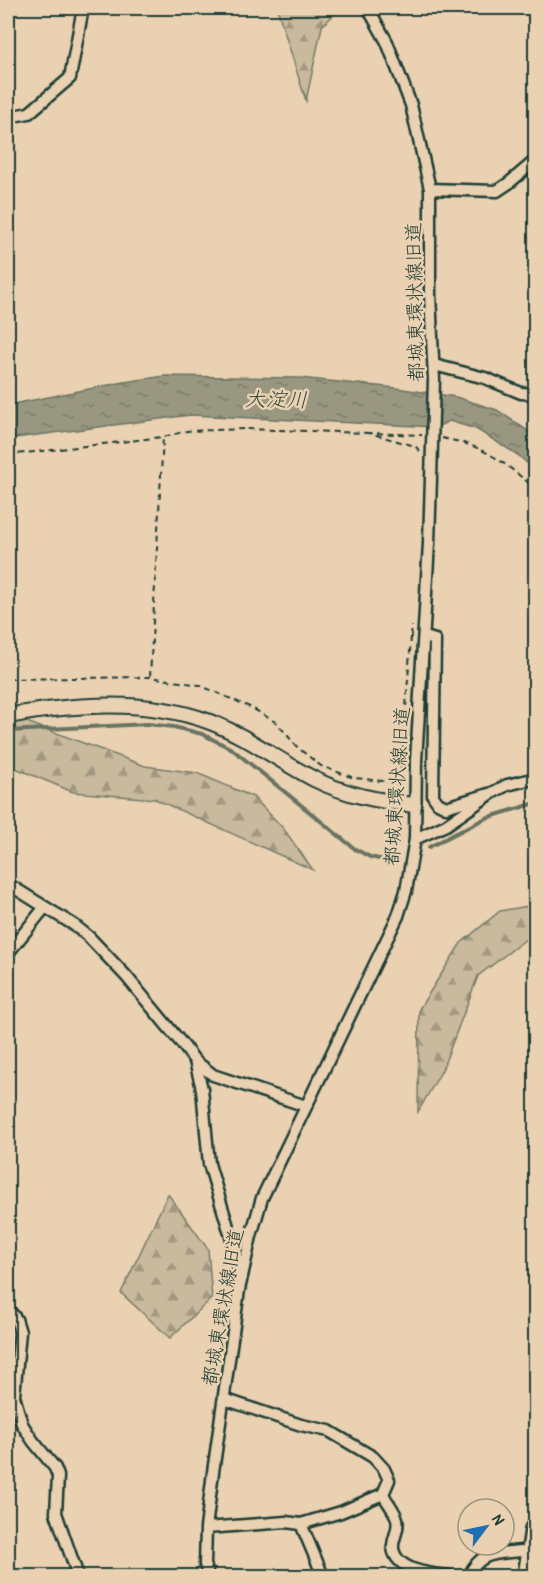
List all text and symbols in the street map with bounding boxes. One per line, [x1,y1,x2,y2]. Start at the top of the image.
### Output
street label: 都城東環状線旧道 [399,222,429,382]
water label: 大淀川 [244,384,308,414]
street label: 都城東環状線旧道 [377,705,415,867]
street label: 都城東環状線旧道 [195,1226,249,1388]
north arrow [456,1497,516,1557]
text: N [487,1510,511,1529]

